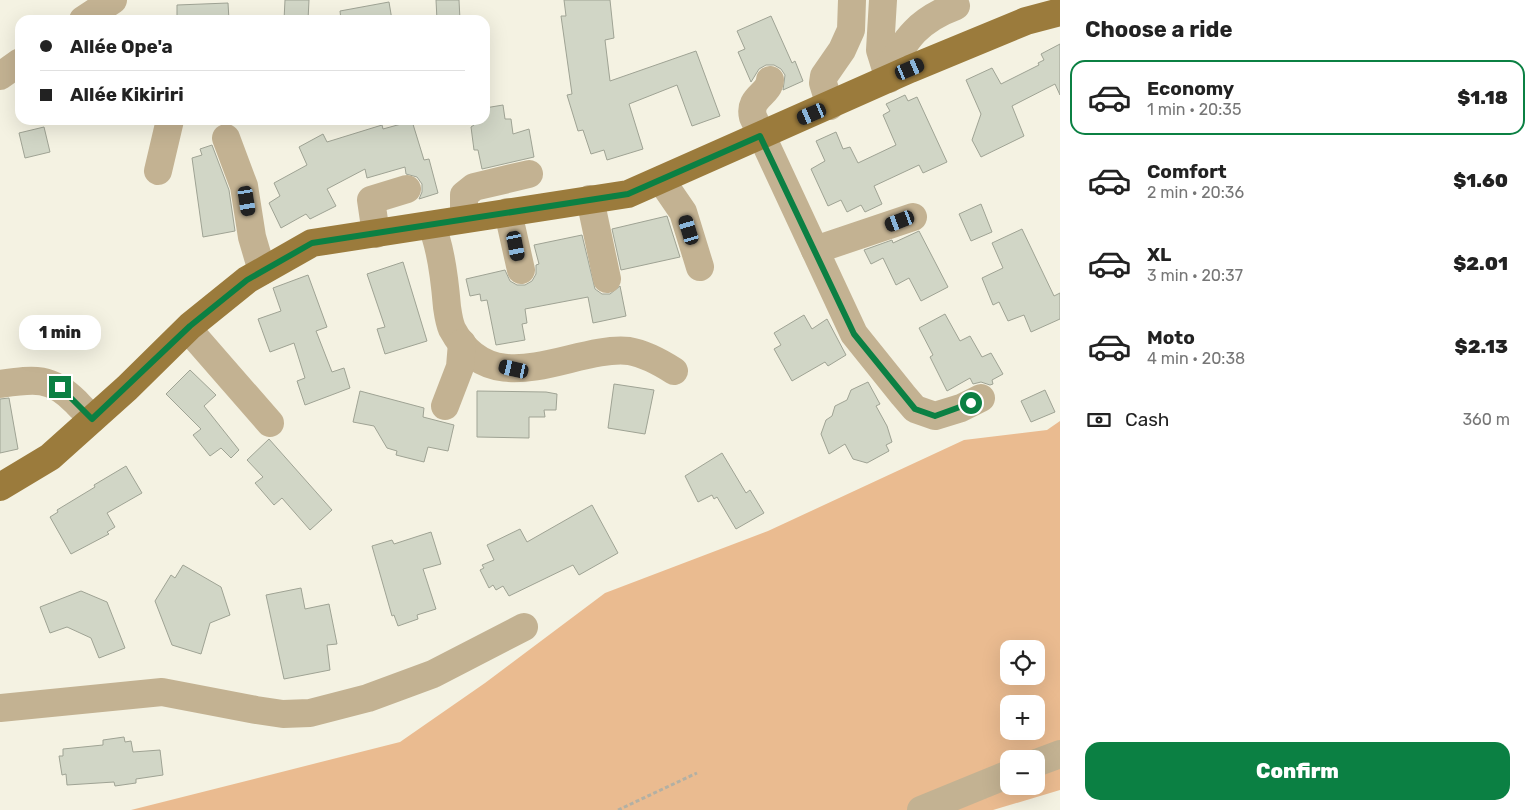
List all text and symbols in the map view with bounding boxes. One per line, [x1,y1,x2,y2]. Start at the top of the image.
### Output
text: Choose a ride [1085,16,1232,43]
text: Allée Ope'a [70,35,173,58]
car [893,56,926,82]
icon: car [1087,75,1132,120]
text: Economy [1147,77,1234,100]
text: Allée Kikiriri [70,83,184,106]
text: $1.18 [1457,86,1508,109]
text: 1 min · 20:35 [1147,100,1241,119]
car [795,101,828,127]
icon: car [1087,158,1132,203]
text: Comfort [1147,160,1227,183]
text: $1.60 [1453,169,1508,192]
text: 2 min · 20:36 [1147,183,1244,202]
car [237,185,256,217]
car [883,209,916,233]
car [677,213,700,247]
car [505,230,526,262]
icon: car [1087,241,1132,286]
text: XL [1147,243,1171,266]
text: $2.01 [1453,252,1508,275]
text: 3 min · 20:37 [1147,266,1243,285]
callout: 1 min [19,314,101,350]
text: 1 min [39,323,81,342]
icon: car [1087,324,1132,369]
text: Moto [1147,326,1195,349]
text: $2.13 [1455,335,1508,358]
text: 4 min · 20:38 [1147,349,1245,368]
car [497,358,530,380]
route end [49,376,71,398]
route start [960,392,982,414]
icon: cash [1085,406,1113,434]
text: Cash [1125,408,1169,431]
text: 360 m [1462,410,1510,429]
map controls [1000,640,1045,795]
button: locate [1000,640,1045,685]
button: + [1000,695,1045,740]
button: Confirm [1085,742,1510,800]
button: − [1000,750,1045,795]

